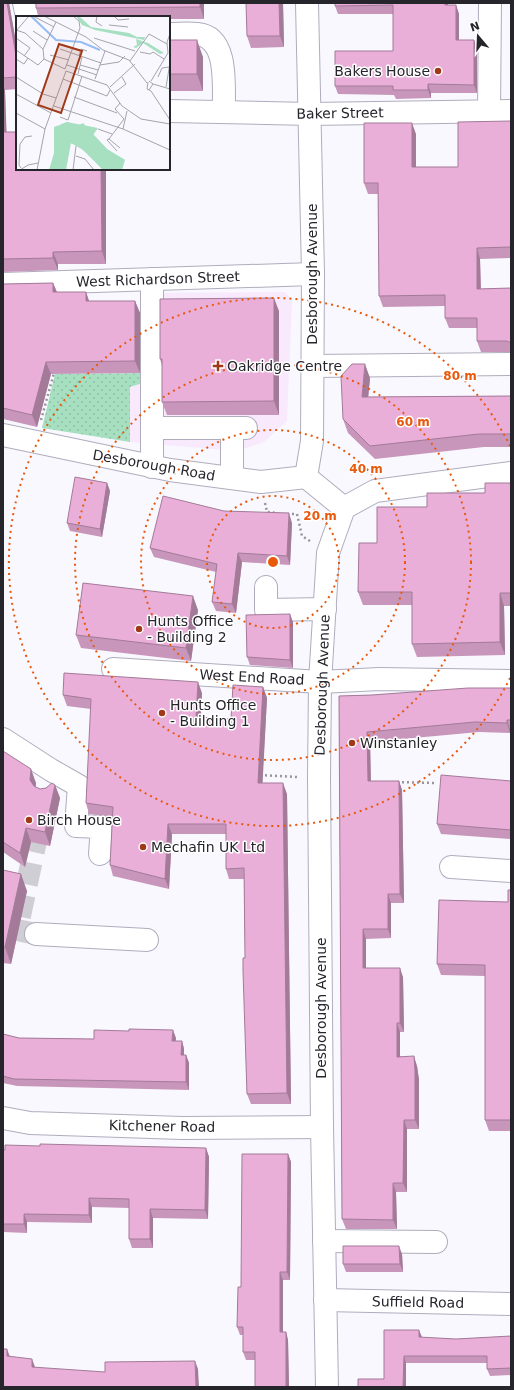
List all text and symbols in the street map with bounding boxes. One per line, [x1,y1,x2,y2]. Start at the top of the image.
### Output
inset map [16,16,170,170]
north arrow [458,16,498,56]
text: N [468,19,481,35]
place label: Bakers House [334,63,430,79]
marker: Bakers House [433,66,443,76]
street label: Baker Street [296,104,384,122]
street label: Desborough Avenue [304,203,320,345]
street label: West Richardson Street [76,268,241,290]
place label: Oakridge Centre [227,358,342,374]
marker: Oakridge Centre [212,360,224,372]
text: 80 m [443,369,477,383]
text: 60 m [396,415,430,429]
street label: Desborough Road [91,446,217,484]
text: 40 m [349,462,383,476]
text: 20 m [303,509,337,523]
centre of rings [266,555,280,569]
place label: Hunts Office - Building 2 [147,613,233,645]
street label: Desborough Avenue [312,614,332,756]
marker: Hunts Office - Building 2 [134,624,144,634]
street label: West End Road [199,666,305,688]
place label: Hunts Office - Building 1 [170,697,256,729]
marker: Hunts Office - Building 1 [157,708,167,718]
place label: Winstanley [360,735,437,751]
marker: Winstanley [347,738,357,748]
place label: Birch House [37,812,121,828]
marker: Birch House [24,815,34,825]
place label: Mechafin UK Ltd [151,839,265,855]
marker: Mechafin UK Ltd [138,842,148,852]
street label: Desborough Avenue [313,937,329,1079]
street label: Kitchener Road [109,1117,215,1135]
street label: Suffield Road [372,1293,464,1311]

